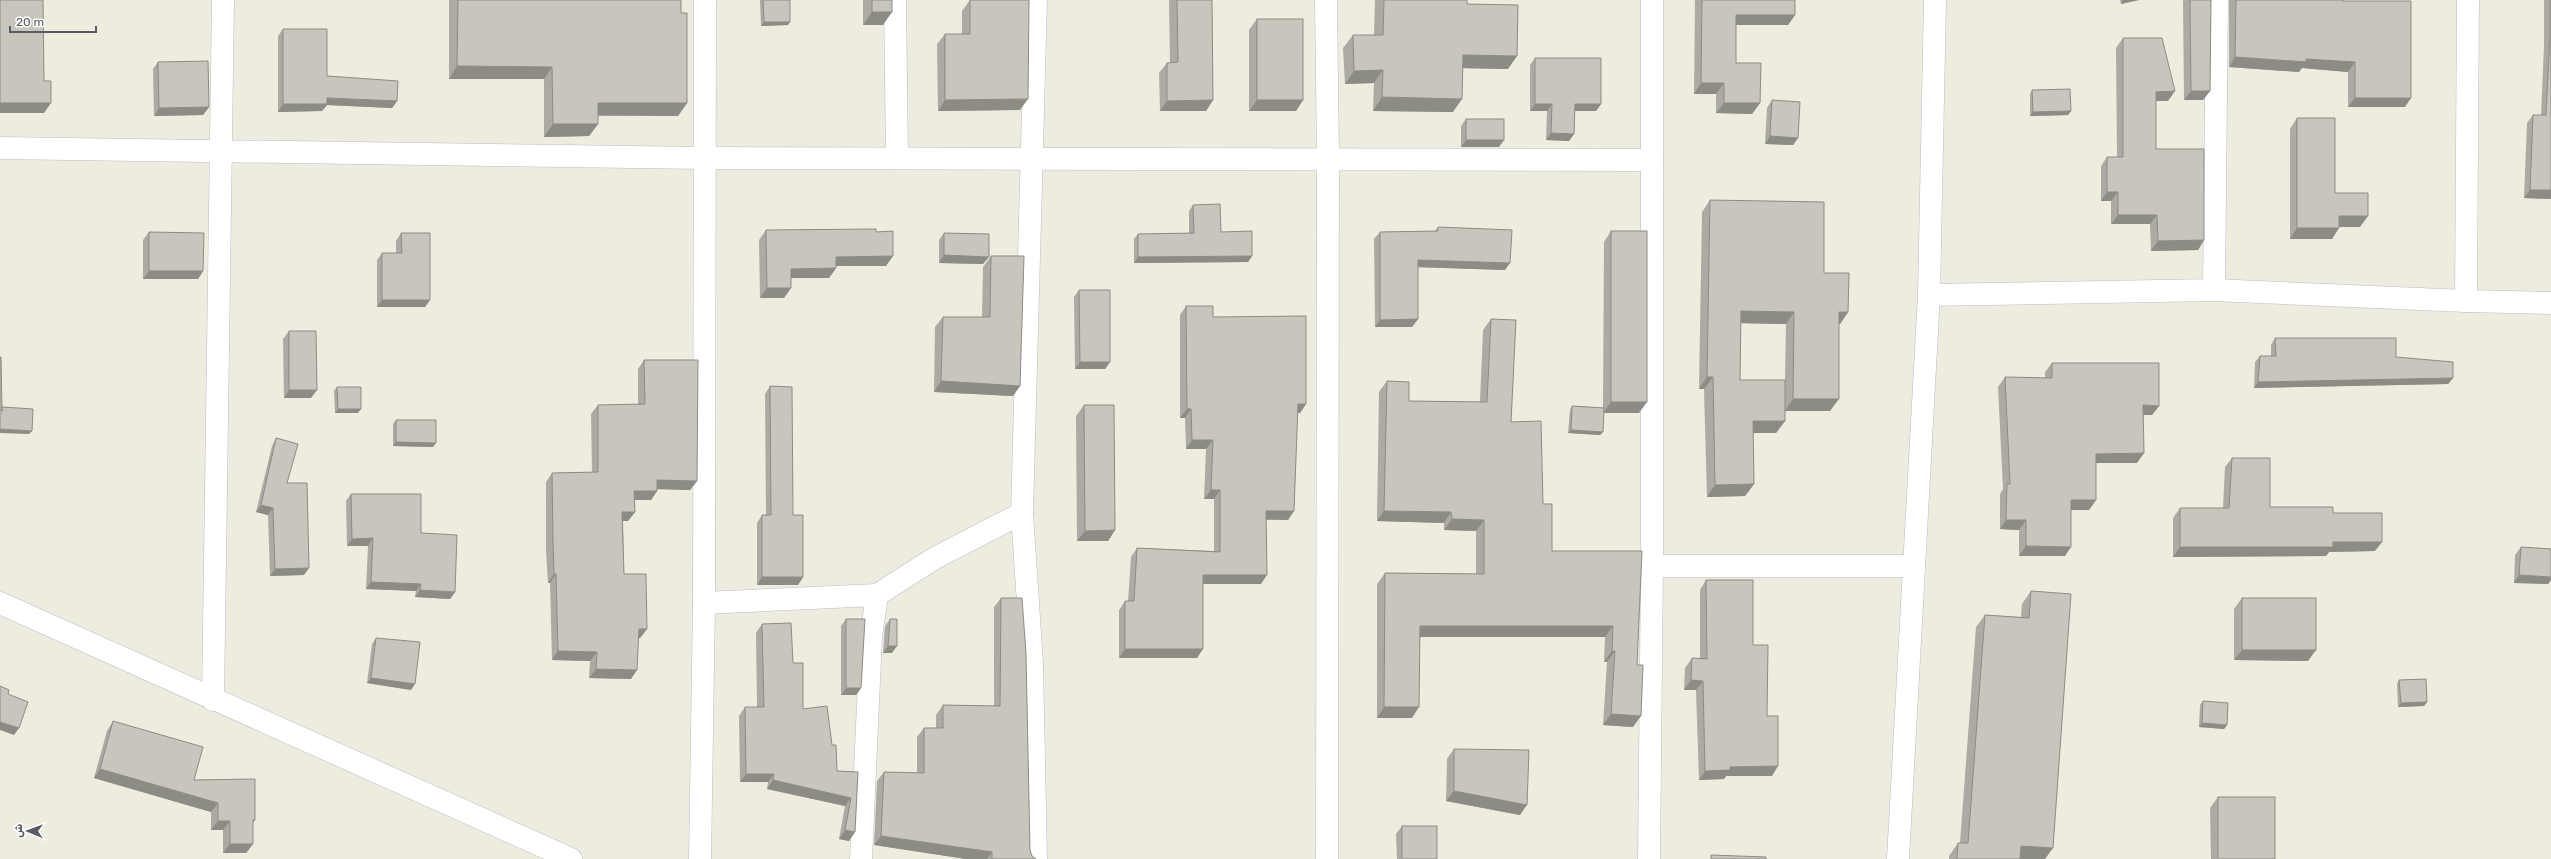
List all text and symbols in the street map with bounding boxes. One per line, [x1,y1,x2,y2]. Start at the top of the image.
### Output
scale bar [10,8,96,34]
text: 20 m [16,15,44,29]
north arrow [8,811,48,851]
text: ش [12,824,25,838]

